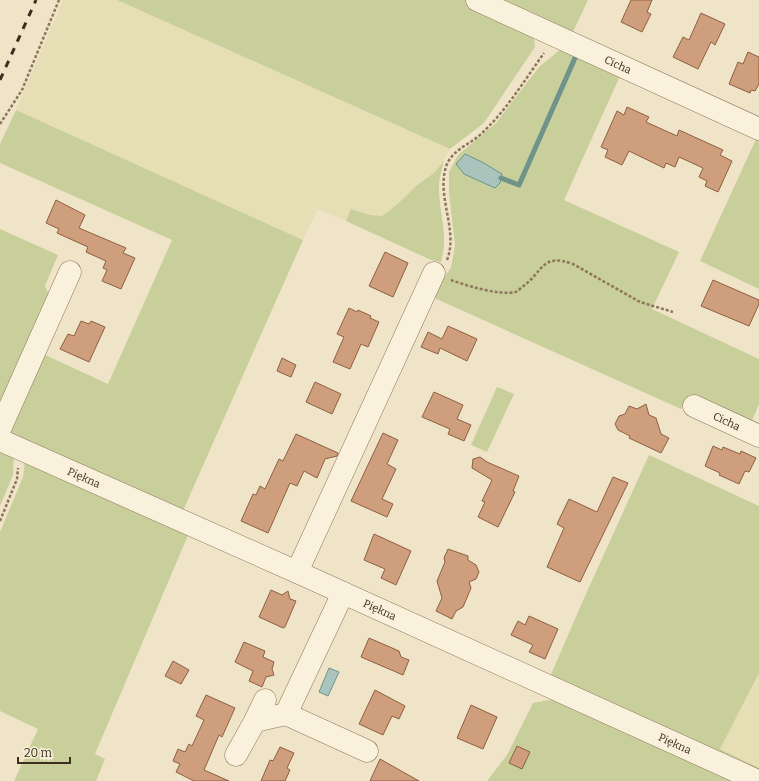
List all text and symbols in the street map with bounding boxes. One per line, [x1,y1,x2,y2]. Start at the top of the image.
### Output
street label: Cicha [602,53,634,76]
street label: Cicha [711,409,742,433]
street label: Piękna [66,464,103,490]
street label: Piękna [361,596,398,623]
street label: Piękna [656,730,694,756]
scale bar [18,739,70,765]
text: 20 m [24,746,53,760]

